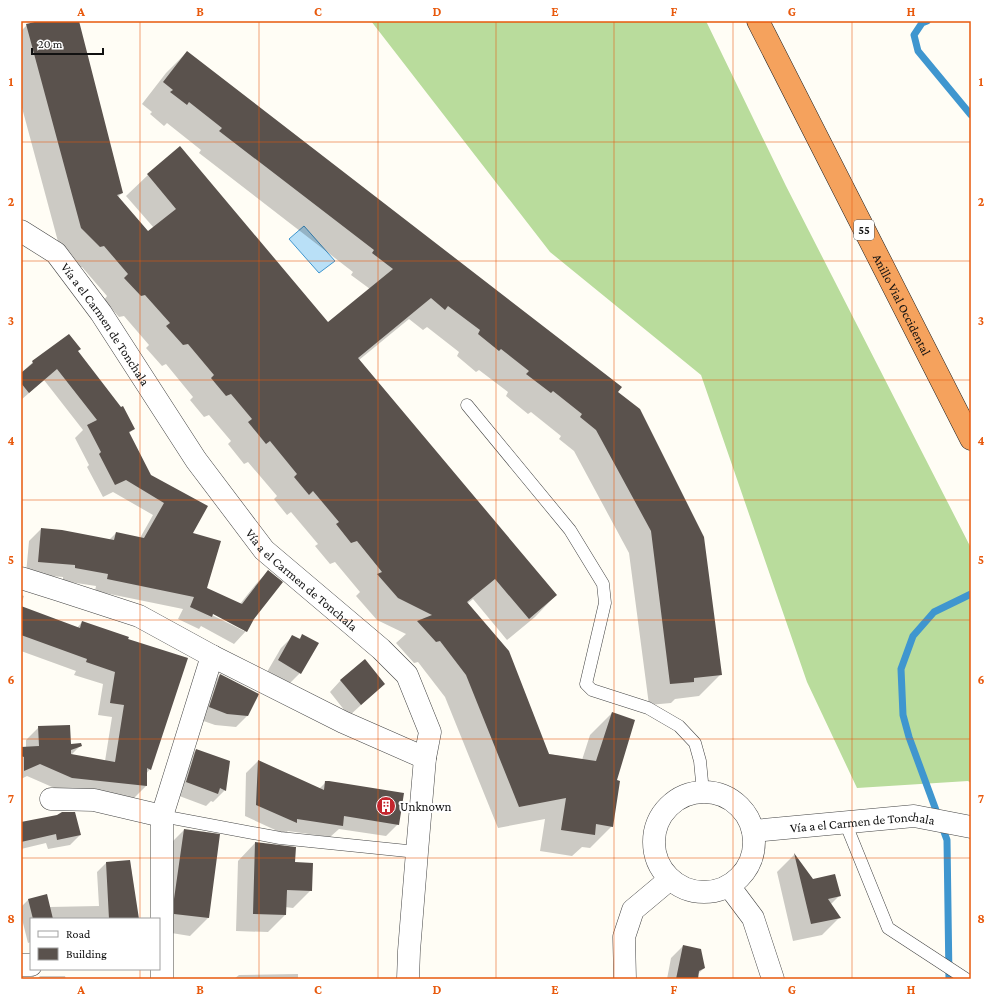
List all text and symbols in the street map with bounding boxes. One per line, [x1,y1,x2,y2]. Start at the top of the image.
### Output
text: A [76,4,85,19]
text: B [196,4,204,19]
text: C [314,4,322,19]
text: D [433,4,442,19]
text: E [551,4,559,19]
text: F [671,4,678,19]
text: G [788,4,796,19]
text: H [907,4,916,19]
scale bar [32,30,103,56]
text: 20 m [38,37,63,51]
text: 1 [9,74,14,89]
text: 1 [979,74,984,89]
text: 2 [8,194,15,209]
text: 2 [978,194,985,209]
road number: 55 [854,220,874,240]
street label: Anillo Vial Occidental [870,251,935,358]
street label: Vía a el Carmen de Tonchala [58,259,153,388]
text: 3 [8,313,14,328]
text: 3 [978,313,984,328]
text: 4 [7,433,15,448]
text: 4 [977,433,985,448]
street label: Vía a el Carmen de Tonchala [243,525,361,634]
text: 5 [8,552,14,567]
text: 5 [978,552,984,567]
text: 6 [7,672,15,687]
text: 6 [977,672,985,687]
text: 7 [8,791,14,806]
text: 7 [978,791,984,806]
building icon: Unknown [375,795,397,817]
place label: Unknown [400,799,452,814]
street label: Vía a el Carmen de Tonchala [789,808,936,835]
text: 8 [7,911,15,926]
text: 8 [977,911,985,926]
legend [30,918,160,970]
text: Road [66,927,91,941]
text: Building [66,947,107,961]
text: A [76,982,85,997]
text: B [196,982,204,997]
text: C [314,982,322,997]
text: D [433,982,442,997]
text: E [551,982,559,997]
text: F [671,982,678,997]
text: G [788,982,796,997]
text: H [907,982,916,997]

